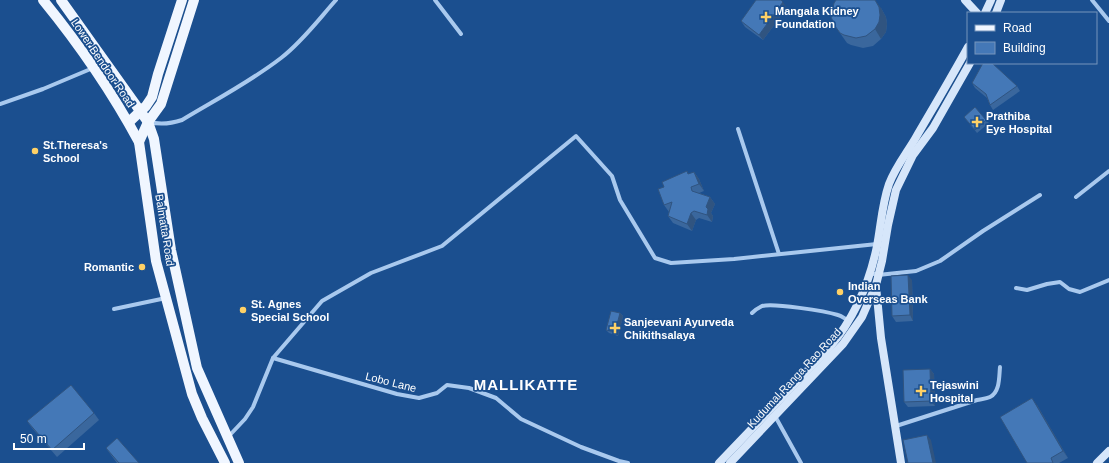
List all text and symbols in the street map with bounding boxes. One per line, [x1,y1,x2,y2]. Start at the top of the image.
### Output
place label: Mangala Kidney Foundation [775,5,860,30]
marker: Mangala Kidney Foundation [760,11,772,23]
legend [967,12,1097,64]
street label: Lower Bendoor Road [69,17,137,109]
text: Road [1003,21,1032,35]
text: Building [1003,41,1046,55]
place label: Prathiba Eye Hospital [986,110,1052,135]
marker: Prathiba Eye Hospital [971,116,983,128]
place label: St.Theresa's School [43,139,108,164]
marker: St.Theresa's School [30,146,40,156]
street label: Balmatta Road [153,193,177,267]
place label: Romantic [84,261,134,273]
marker: Romantic [137,262,147,272]
place label: Indian Overseas Bank [848,280,928,305]
marker: Indian Overseas Bank [835,287,845,297]
place label: St. Agnes Special School [251,298,329,323]
marker: St. Agnes Special School [238,305,248,315]
place label: Sanjeevani Ayurveda Chikithsalaya [624,316,735,341]
marker: Sanjeevani Ayurveda Chikithsalaya [609,322,621,334]
street label: Kudumal Ranga Rao Road [745,326,843,430]
street label: Lobo Lane [364,370,418,394]
district label: MALLIKATTE [474,376,578,393]
place label: Tejaswini Hospital [930,379,979,404]
marker: Tejaswini Hospital [915,385,927,397]
scale bar [14,425,84,451]
text: 50 m [20,432,47,446]

